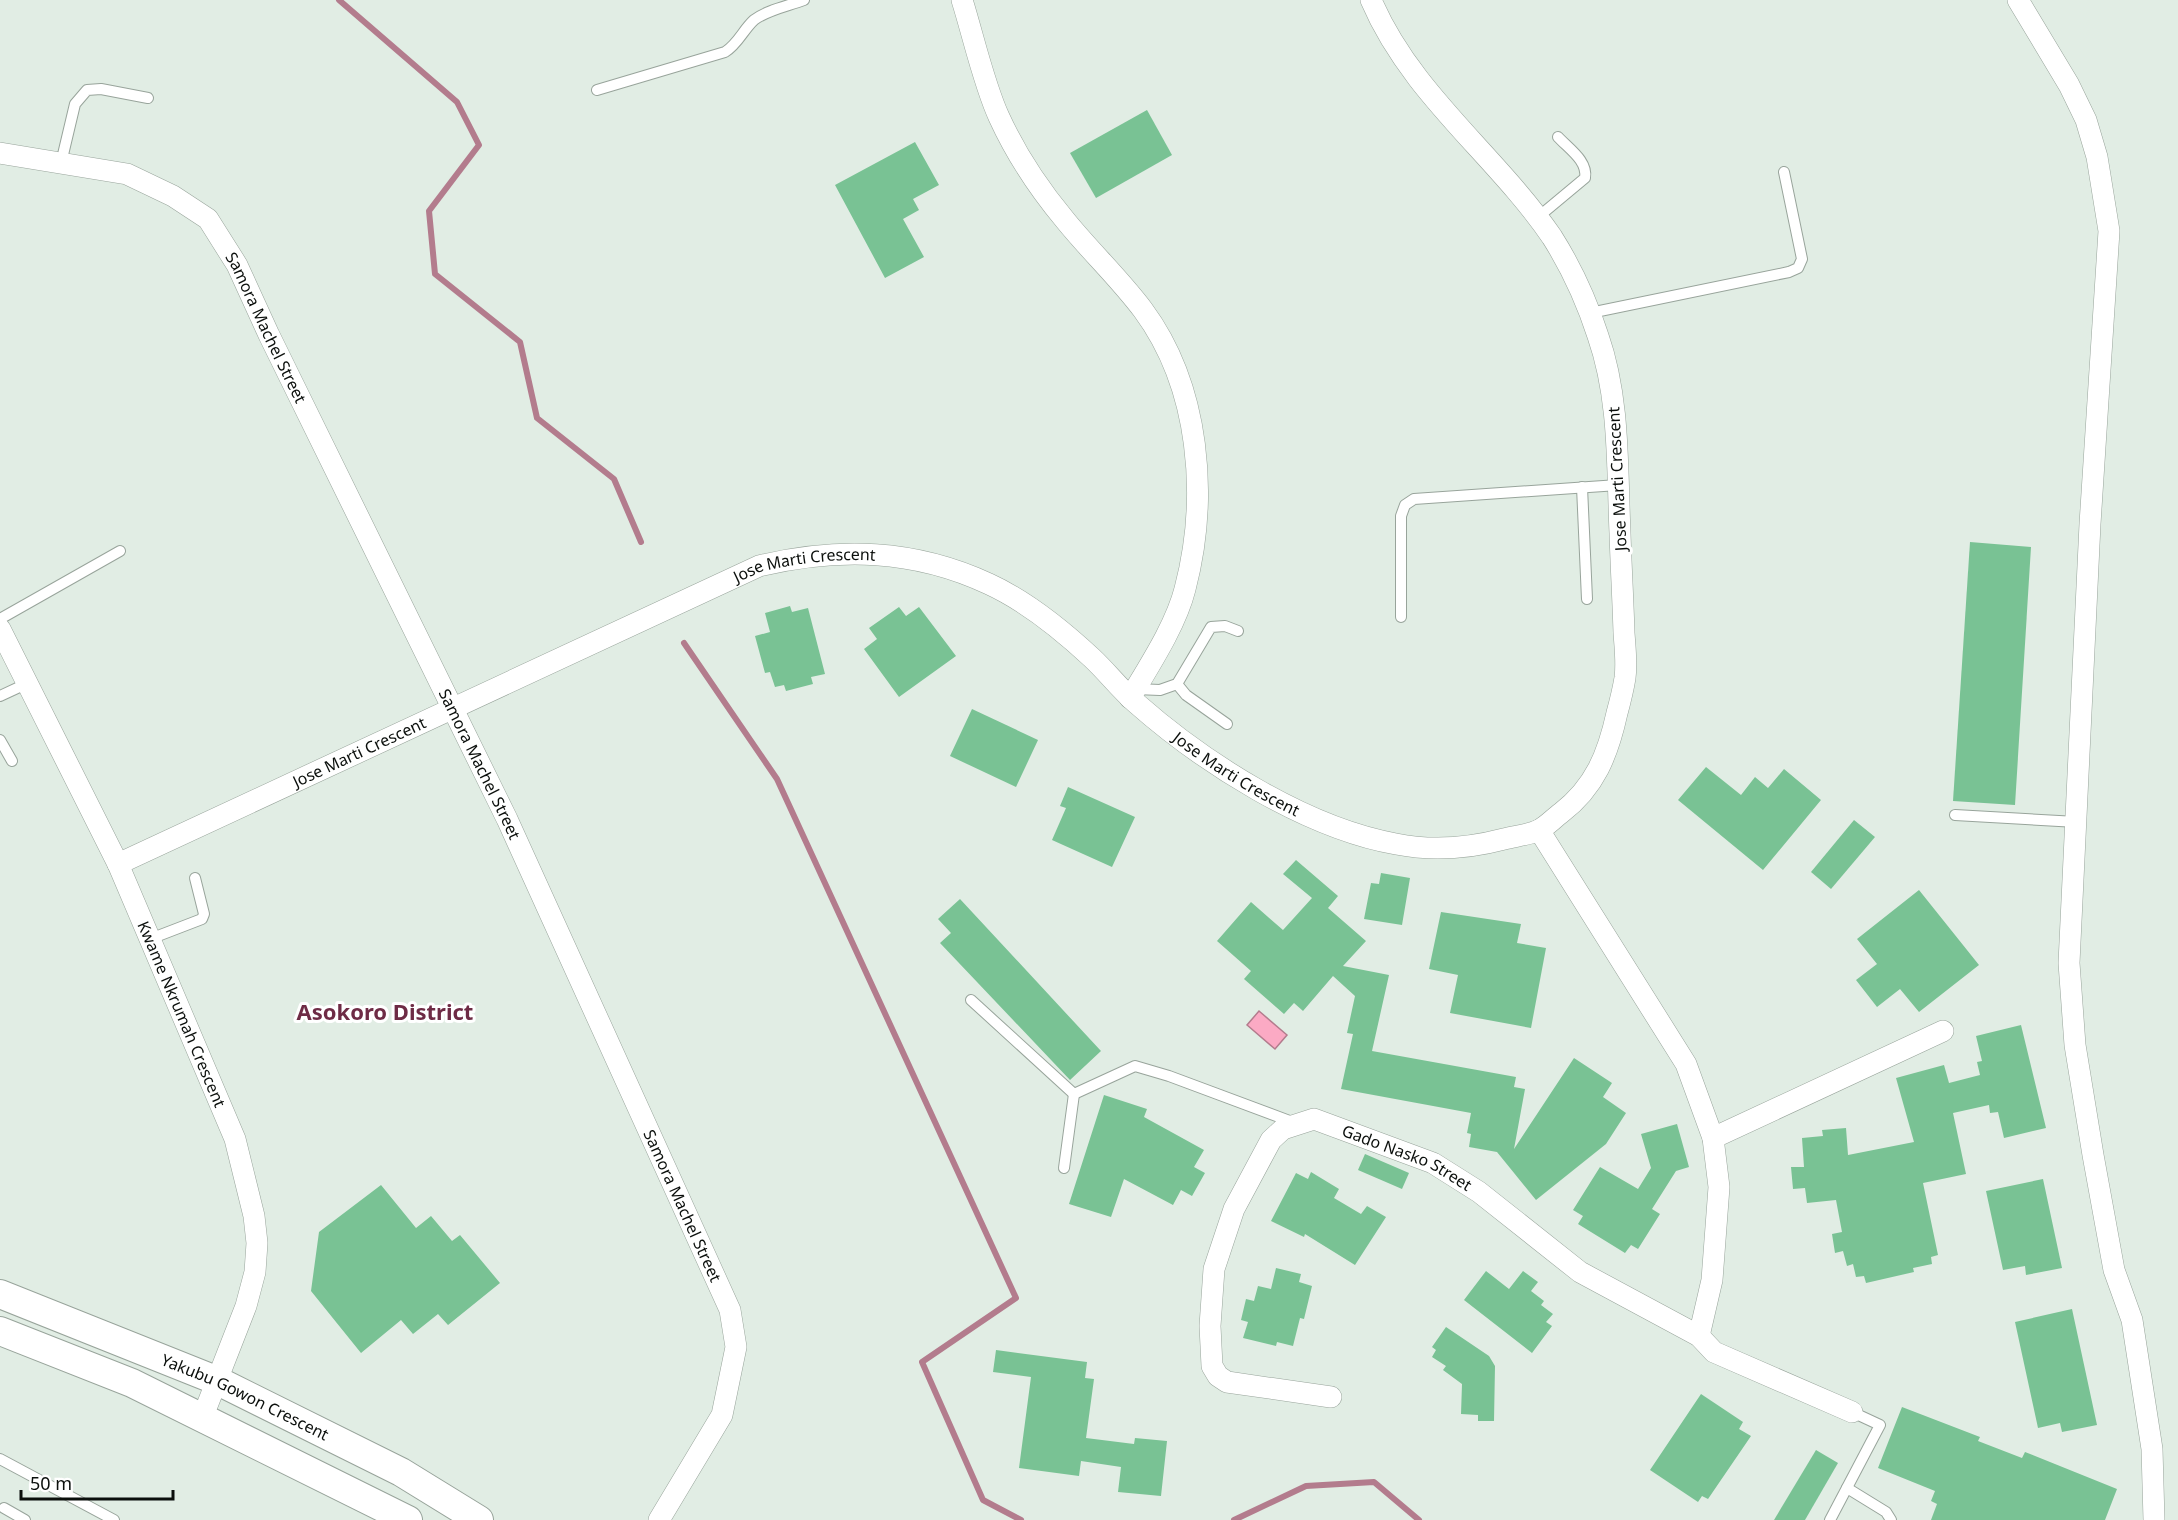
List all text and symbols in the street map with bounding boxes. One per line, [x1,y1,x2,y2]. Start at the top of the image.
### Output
street label: Samora Machel Street [221,248,312,407]
street label: Jose Marti Crescent [1602,406,1632,554]
street label: Jose Marti Crescent [728,543,876,588]
street label: Samora Machel Street [434,685,526,843]
street label: Jose Marti Crescent [287,711,430,793]
street label: Jose Marti Crescent [1167,725,1303,821]
street label: Kwame Nkrumah Crescent [132,918,231,1111]
district label: Asokoro District [297,996,473,1026]
street label: Gado Nasko Street [1339,1119,1476,1196]
street label: Samora Machel Street [638,1126,727,1286]
street label: Yakubu Gowon Crescent [158,1349,333,1445]
scale bar [21,1463,172,1501]
text: 50 m [30,1471,72,1495]

